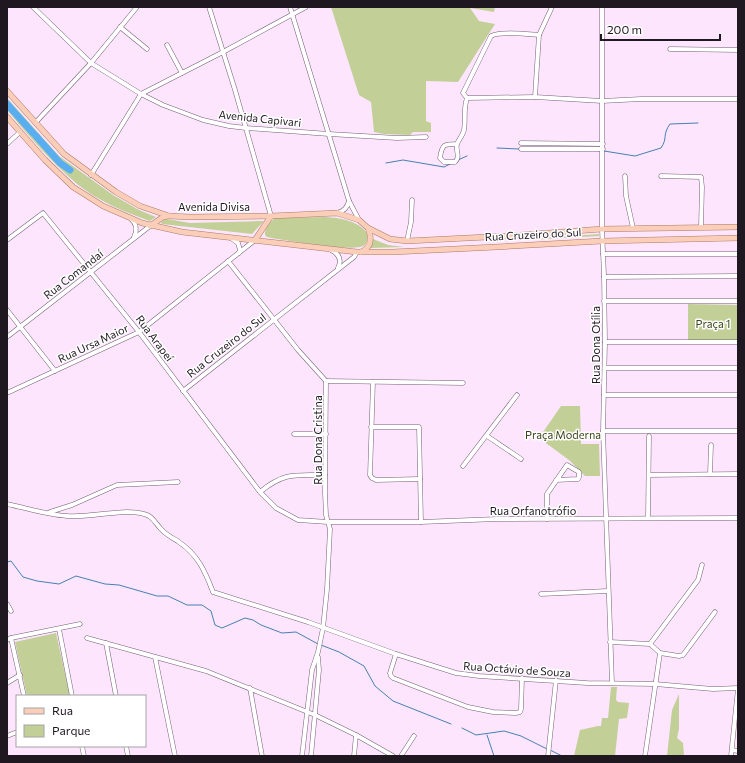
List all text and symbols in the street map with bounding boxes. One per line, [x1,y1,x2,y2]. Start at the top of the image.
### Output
scale bar [601,16,720,42]
text: 200 m [607,22,642,36]
street label: Avenida Capivari [218,107,302,129]
street label: Avenida Divisa [178,200,250,213]
street label: Rua Cruzeiro do Sul [484,225,582,243]
street label: Rua Comandaí [41,246,106,301]
street label: Rua Dona Otília [589,306,602,384]
street label: Rua Cruzeiro do Sul [184,310,268,380]
street label: Rua Arapeí [134,312,177,364]
park label: Praça 1 [696,317,730,330]
street label: Rua Ursa Maior [56,321,131,365]
street label: Rua Dona Cristina [311,395,324,485]
park label: Praça Moderna [525,428,601,441]
street label: Rua Orfanotrófio [490,504,577,517]
street label: Rua Octávio de Souza [463,659,571,679]
legend [16,695,146,747]
text: Rua [52,703,73,717]
text: Parque [52,723,90,737]

